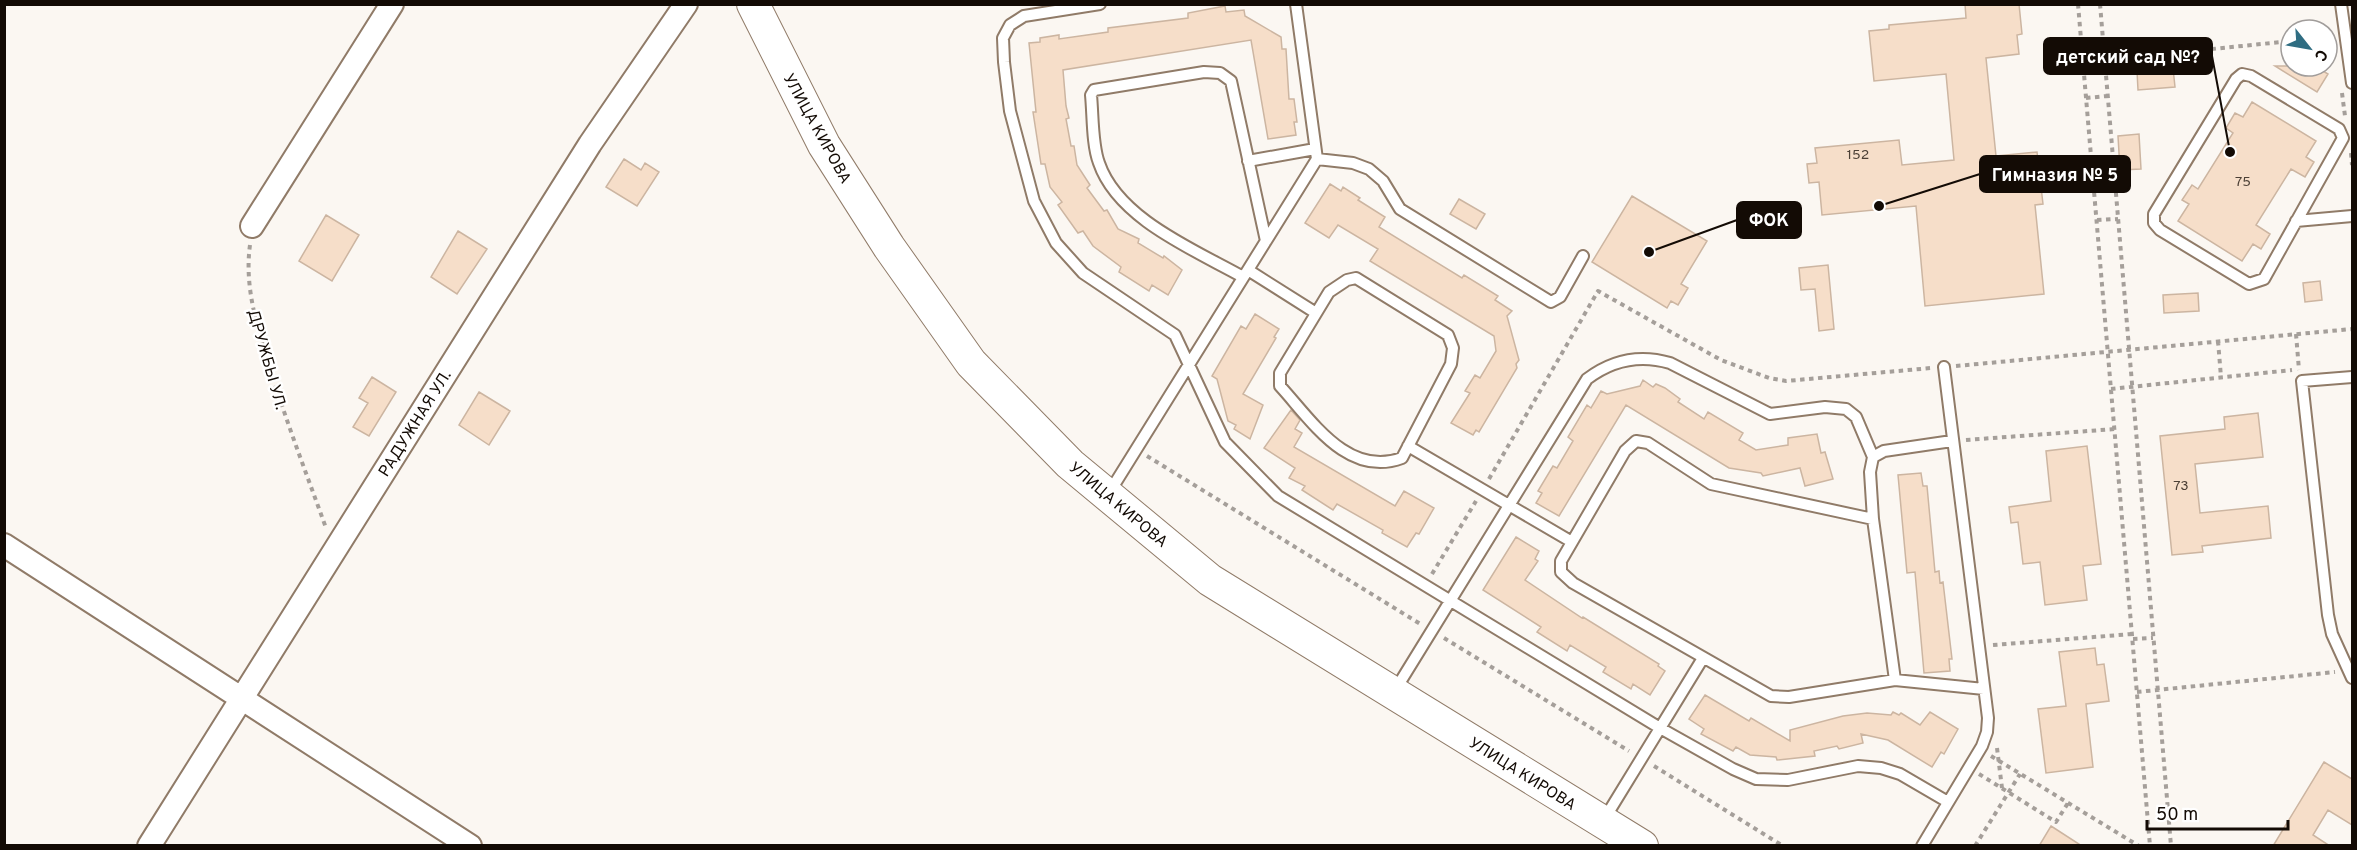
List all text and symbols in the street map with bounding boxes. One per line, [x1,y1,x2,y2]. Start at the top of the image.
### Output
north arrow [2279,18,2339,78]
callout: детский сад №? [2044,38,2212,74]
text: С [2309,45,2331,64]
text: детский сад №? [2056,47,2200,70]
street label: УЛИЦА КИРОВА [778,70,855,188]
house number: 152 [1847,147,1869,164]
callout: Гимназия № 5 [1980,156,2130,192]
text: Гимназия № 5 [1992,165,2118,188]
house number: 75 [2235,174,2251,191]
callout: ФОК [1737,202,1801,238]
text: ФОК [1749,210,1789,233]
street label: ДРУЖБЫ УЛ. [242,307,290,412]
street label: РАДУЖНАЯ УЛ. [375,367,456,481]
street label: УЛИЦА КИРОВА [1064,458,1171,553]
house number: 73 [2173,478,2189,495]
street label: УЛИЦА КИРОВА [1465,734,1579,816]
scale bar [2147,793,2288,831]
text: 50 m [2156,804,2198,827]

